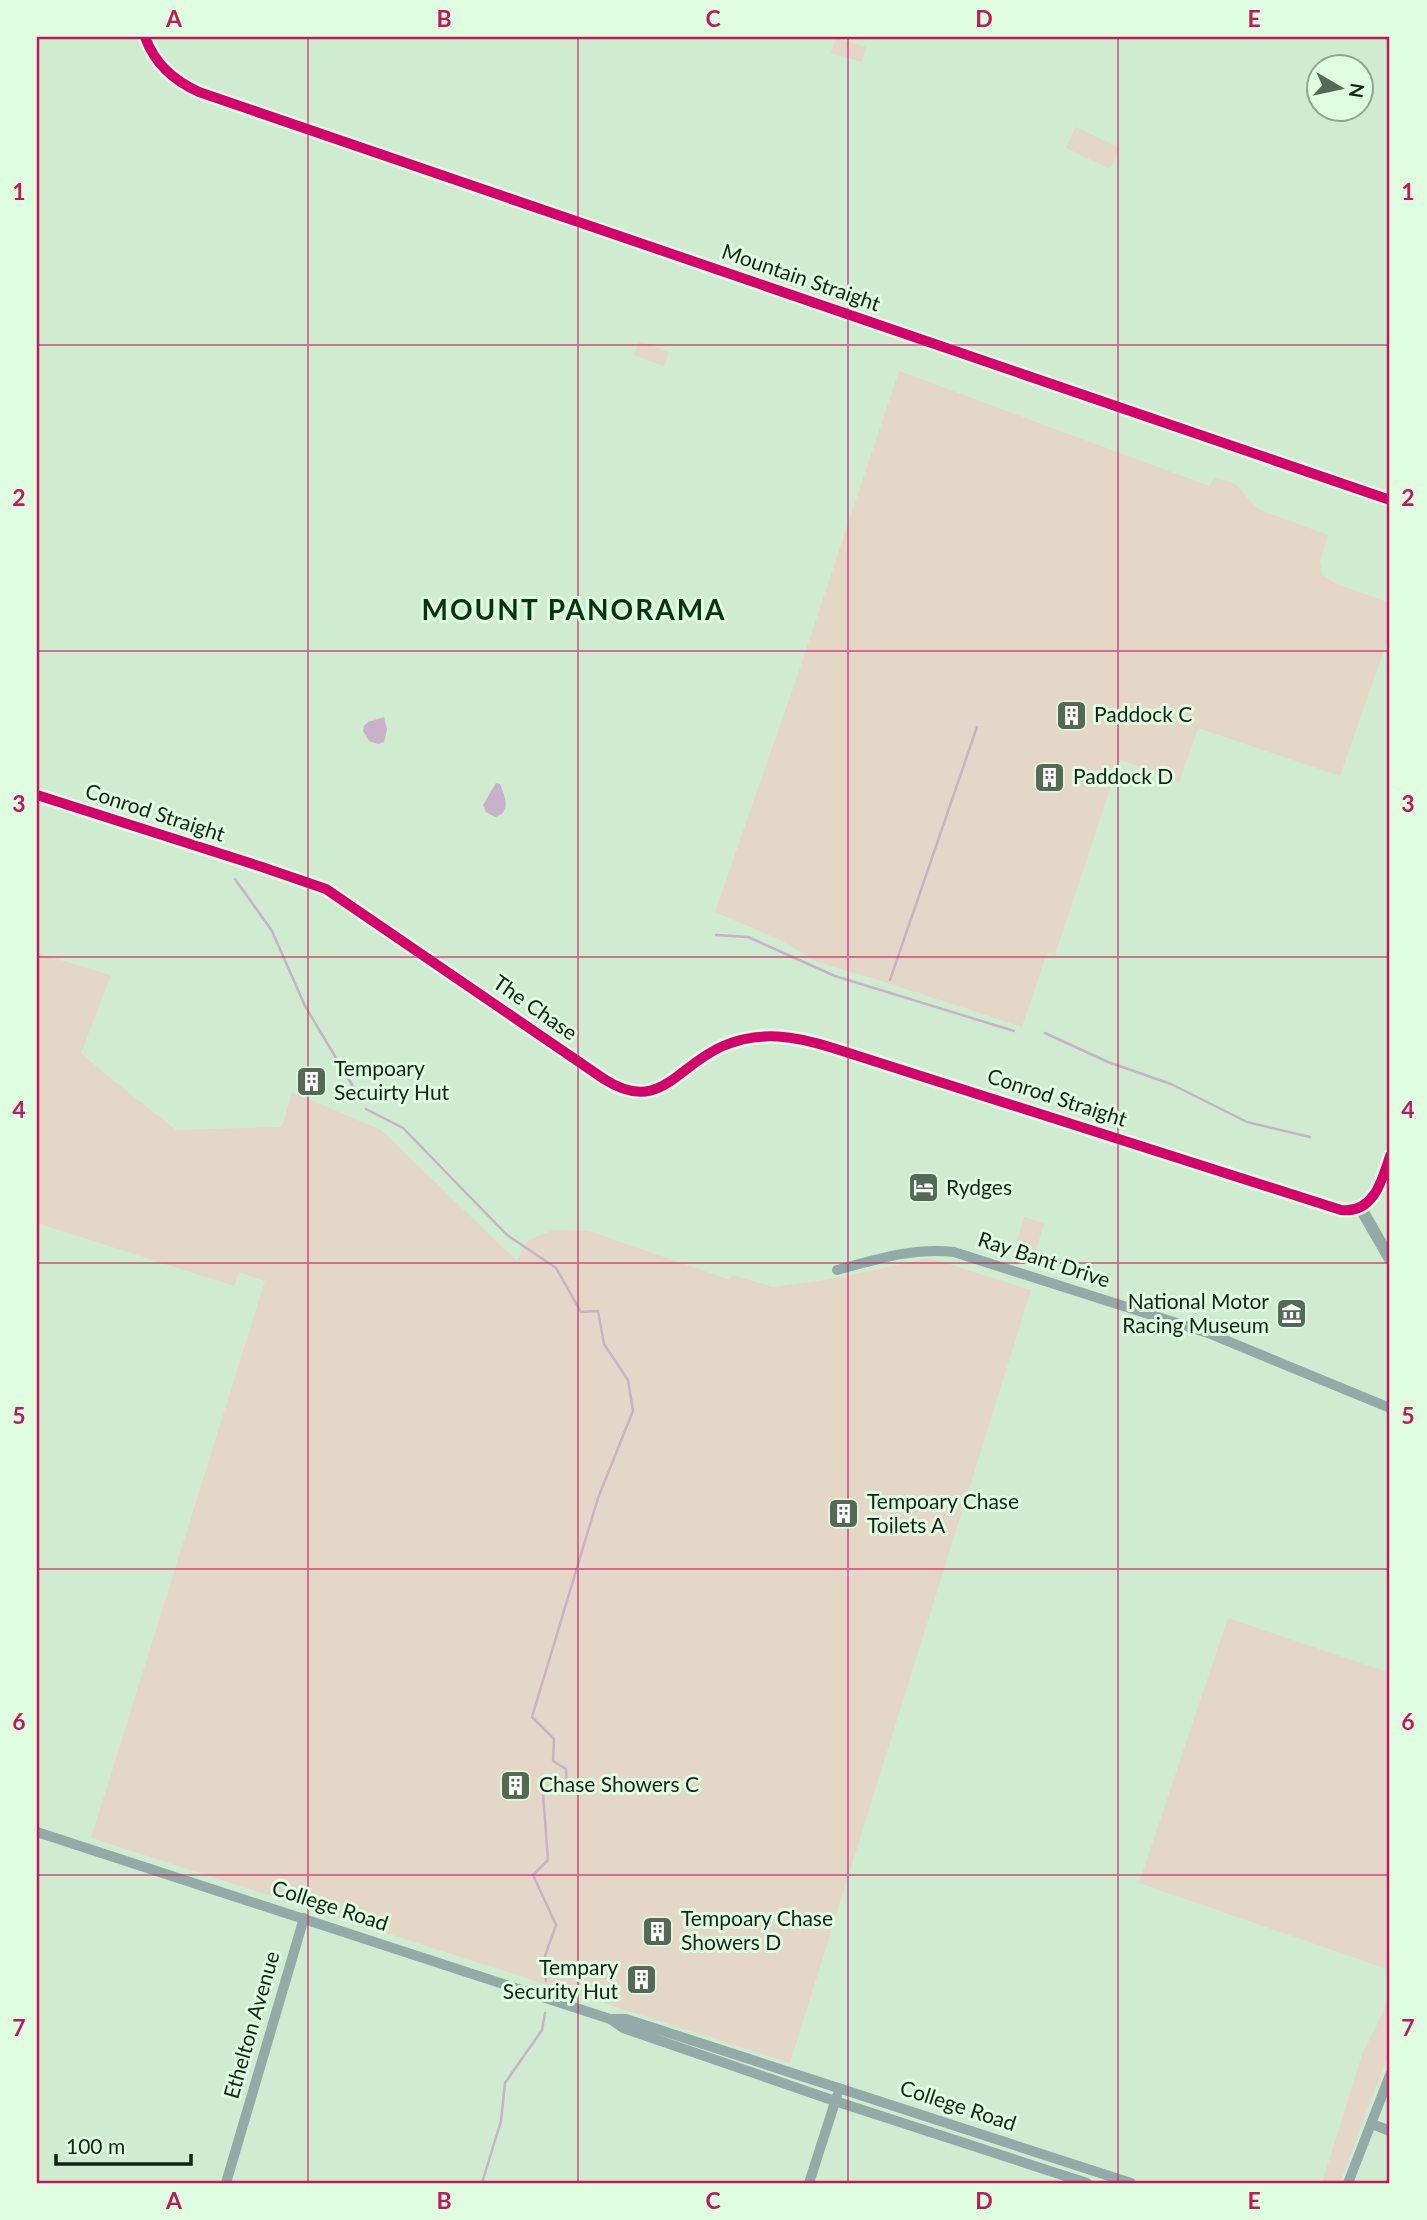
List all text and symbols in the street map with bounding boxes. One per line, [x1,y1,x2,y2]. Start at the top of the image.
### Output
text: A [165,4,183,32]
text: B [436,4,452,32]
text: C [705,4,721,32]
text: D [975,4,993,32]
text: E [1247,4,1261,32]
north arrow [1304,52,1374,122]
text: N [1345,82,1370,100]
text: 1 [12,177,26,205]
text: 1 [1401,177,1415,205]
street label: Mountain Straight [719,238,884,316]
text: 2 [12,483,26,511]
text: 2 [1401,483,1415,511]
district label: MOUNT PANORAMA [421,592,727,626]
building icon: Paddock C [1054,698,1088,732]
place label: Paddock C [1094,701,1192,726]
building icon: Paddock D [1033,760,1067,794]
place label: Paddock D [1073,763,1173,788]
street label: Conrod Straight [83,777,229,846]
text: 3 [12,789,26,817]
text: 3 [1401,789,1415,817]
street label: The Chase [489,969,583,1045]
place label: Tempoary Secuirty Hut [334,1055,450,1104]
street label: Conrod Straight [985,1062,1131,1131]
building icon: Tempoary Secuirty Hut [294,1064,328,1098]
text: 4 [12,1095,26,1123]
text: 4 [1401,1095,1415,1123]
hotel icon: Rydges [906,1171,940,1205]
place label: Rydges [946,1174,1012,1199]
street label: Ray Bant Drive [975,1225,1114,1292]
place label: National Motor Racing Museum [1122,1288,1269,1337]
museum icon: National Motor Racing Museum [1275,1297,1309,1331]
text: 5 [12,1401,26,1429]
text: 5 [1401,1401,1415,1429]
place label: Tempoary Chase Toilets A [867,1488,1019,1537]
building icon: Tempoary Chase Toilets A [827,1497,861,1531]
text: 6 [12,1707,26,1735]
text: 6 [1401,1707,1415,1735]
building icon: Chase Showers C [499,1768,533,1802]
place label: Chase Showers C [539,1771,699,1796]
street label: College Road [269,1874,392,1935]
place label: Tempoary Chase Showers D [681,1905,833,1954]
building icon: Tempoary Chase Showers D [641,1914,675,1948]
street label: Ethelton Avenue [218,1948,284,2101]
place label: Tempary Security Hut [503,1954,618,2003]
building icon: Tempary Security Hut [624,1963,658,1997]
text: 7 [12,2013,26,2041]
text: 7 [1401,2013,1415,2041]
street label: College Road [897,2074,1020,2135]
scale bar [56,2122,191,2166]
text: 100 m [66,2133,125,2158]
text: A [165,2186,183,2214]
text: B [436,2186,452,2214]
text: C [705,2186,721,2214]
text: D [975,2186,993,2214]
text: E [1247,2186,1261,2214]

